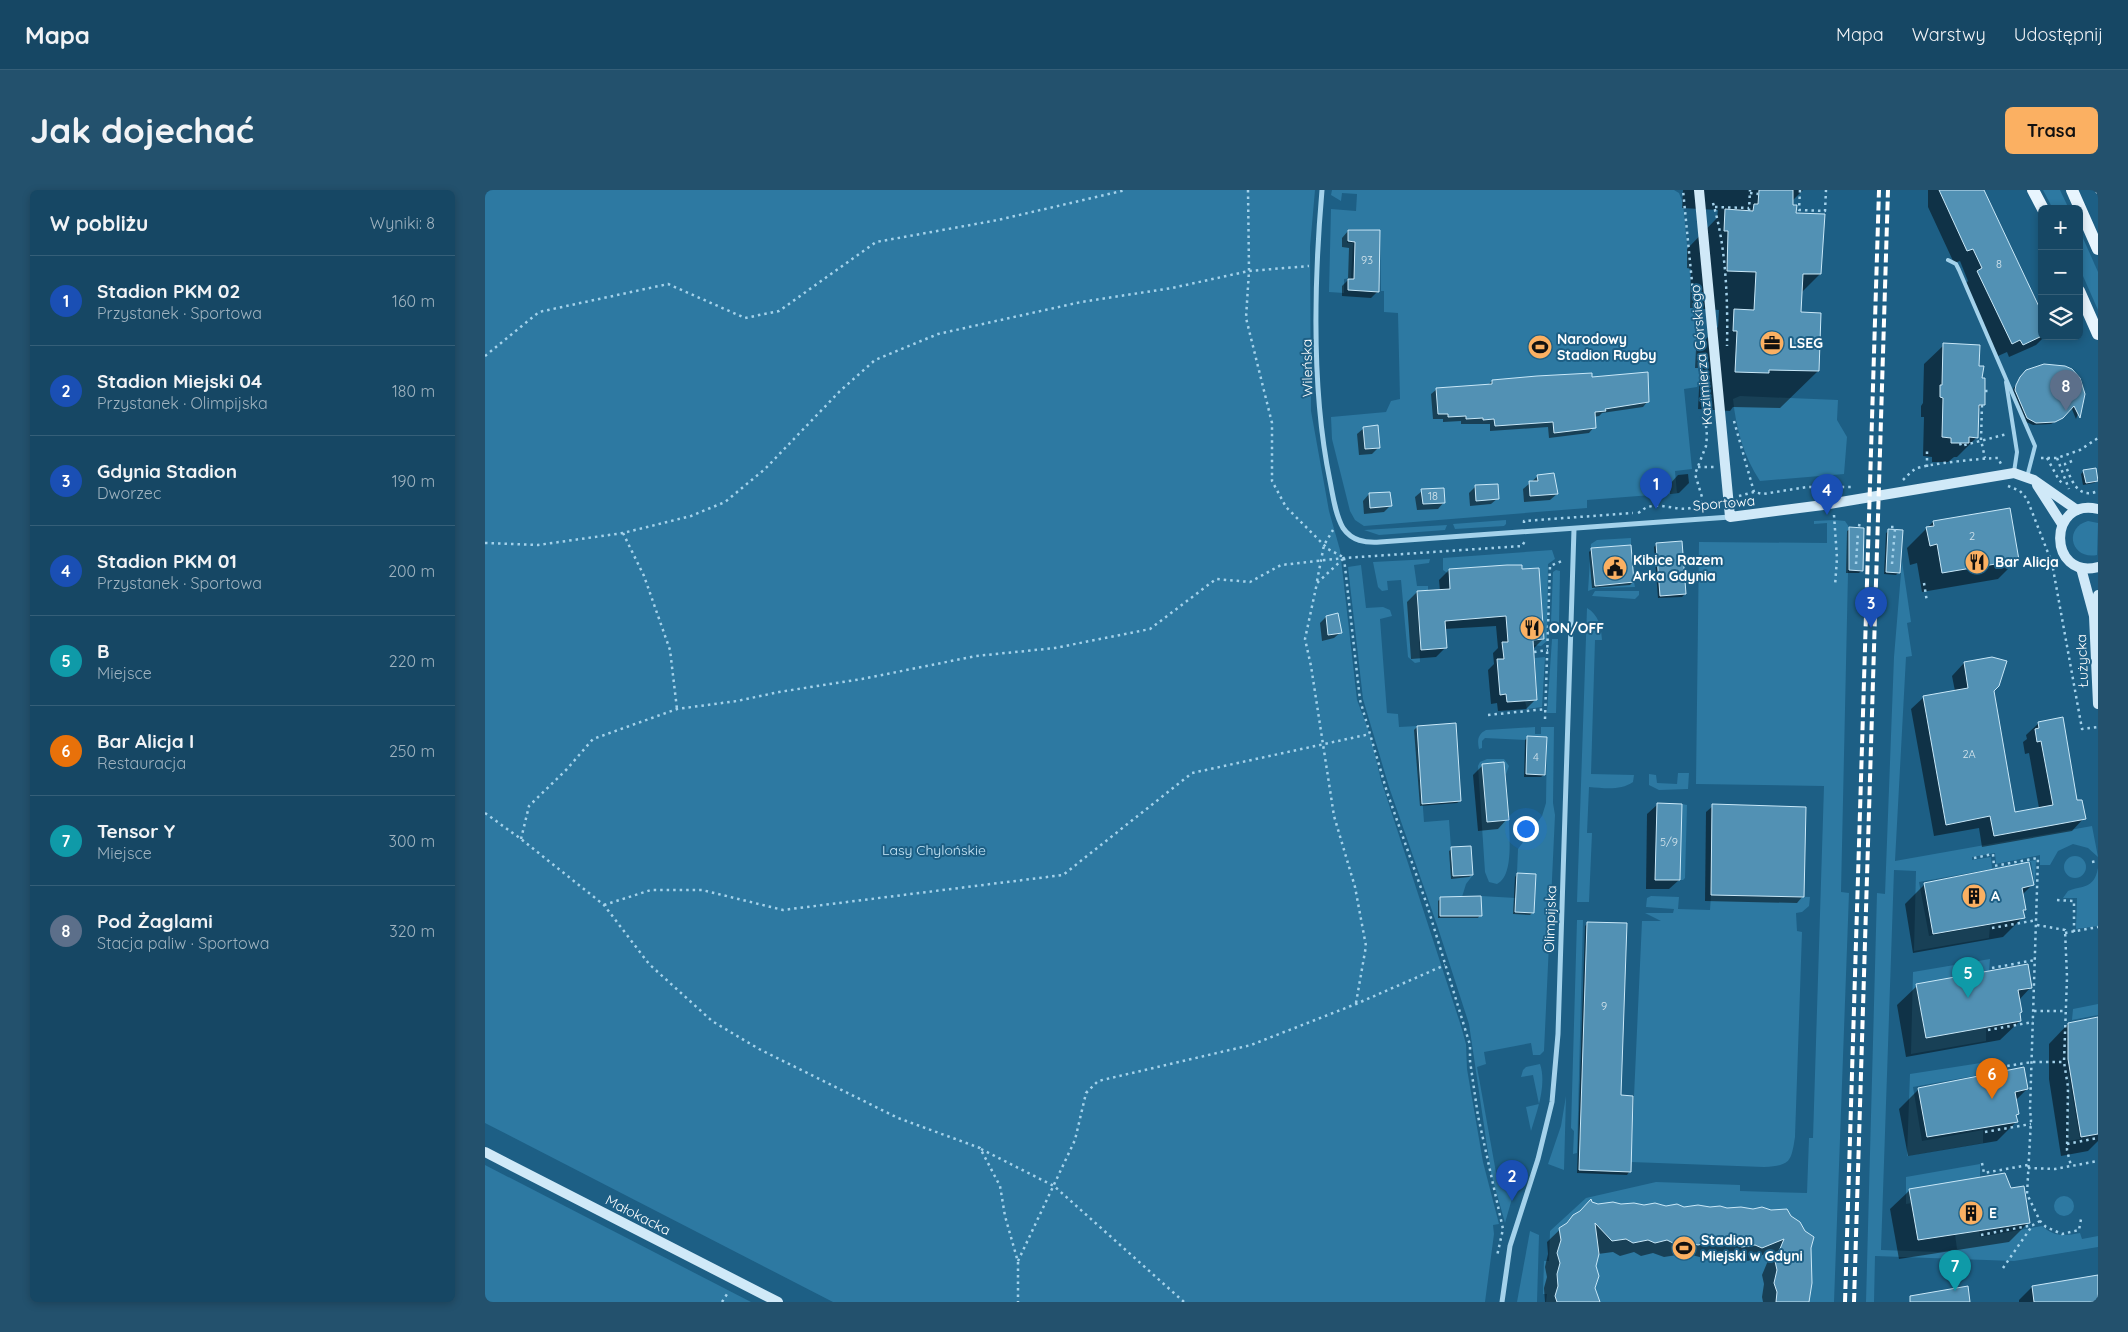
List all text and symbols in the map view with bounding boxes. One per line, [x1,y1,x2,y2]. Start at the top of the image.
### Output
text: Mapa [25,20,90,50]
text: Mapa [1836,23,1884,46]
text: Warstwy [1912,23,1986,46]
text: Udostępnij [2014,23,2103,46]
button: Trasa [2005,107,2098,154]
text: Jak dojechać [30,108,254,152]
map controls [2038,205,2083,340]
button: + [2038,205,2083,250]
text: W pobliżu [50,210,148,236]
text: Wyniki: 8 [370,213,435,233]
button: − [2038,250,2083,295]
house number: 93 [1361,253,1373,267]
house number: 8 [1996,257,2002,271]
text: Stadion PKM 02 [97,279,240,303]
street label: Kazimierza Górskiego [1686,284,1716,426]
text: 1 [63,291,69,311]
text: 160 m [392,291,435,311]
button: layers [2038,295,2083,340]
text: Przystanek · Sportowa [97,303,262,323]
place label: Narodowy Stadion Rugby [1557,330,1656,364]
office icon: LSEG [1759,330,1785,356]
sports icon: Narodowy Stadion Rugby [1527,334,1553,360]
place label: LSEG [1789,334,1823,352]
street label: Wileńska [1297,339,1317,397]
text: Stadion Miejski 04 [97,369,262,393]
pin: 8 [2050,370,2082,411]
text: 2 [61,381,71,401]
text: 180 m [392,381,435,401]
text: Przystanek · Olimpijska [97,393,268,413]
text: Gdynia Stadion [97,459,237,483]
pin: 1 [1640,468,1672,509]
text: 3 [62,471,70,491]
text: 190 m [392,471,435,491]
pin: 4 [1811,474,1843,515]
text: Dworzec [97,483,161,503]
house number: 18 [1428,489,1438,503]
street label: Sportowa [1692,491,1756,515]
house number: 2 [1969,529,1975,543]
text: Stadion PKM 01 [97,549,237,573]
restaurant icon: Bar Alicja [1964,549,1990,575]
place label: Kibice Razem Arka Gdynia [1633,551,1723,585]
place label: Bar Alicja [1995,553,2059,571]
public building icon: Kibice Razem Arka Gdynia [1602,555,1628,581]
text: 4 [61,561,71,581]
text: 200 m [388,561,435,581]
text: Przystanek · Sportowa [97,573,262,593]
pin: 3 [1855,587,1887,628]
restaurant icon: ON/OFF [1519,615,1545,641]
place label: ON/OFF [1549,619,1604,637]
street label: Łużycka [2072,634,2092,688]
text: B [97,639,109,663]
text: 5 [61,651,71,671]
text: 220 m [389,651,435,671]
text: Miejsce [97,663,152,683]
text: Bar Alicja I [97,729,194,753]
text: 6 [62,741,70,761]
text: 250 m [389,741,435,761]
house number: 2A [1962,747,1976,761]
house number: 4 [1533,750,1539,764]
text: Restauracja [97,753,186,773]
your location [1513,816,1539,842]
text: Tensor Y [97,819,175,843]
text: 7 [62,831,70,851]
text: 300 m [389,831,435,851]
house number: 5/9 [1660,835,1678,849]
park label: Lasy Chylońskie [882,841,986,859]
text: Miejsce [97,843,152,863]
building icon: A [1961,883,1987,909]
street label: Olimpijska [1540,885,1560,953]
place label: A [1991,887,2000,905]
text: Pod Żaglami [97,909,213,933]
text: 8 [62,921,70,941]
text: 320 m [389,921,435,941]
text: Stacja paliw · Sportowa [97,933,269,953]
pin: 5 [1952,957,1984,998]
house number: 9 [1601,999,1607,1013]
pin: 6 [1976,1058,2008,1099]
pin: 2 [1496,1160,1528,1201]
street label: Małokacka [602,1191,674,1239]
building icon: E [1958,1200,1984,1226]
place label: E [1989,1204,1997,1222]
place label: Stadion Miejski w Gdyni [1701,1231,1803,1265]
sports icon: Stadion Miejski w Gdyni [1671,1235,1697,1261]
pin: 7 [1939,1250,1971,1291]

